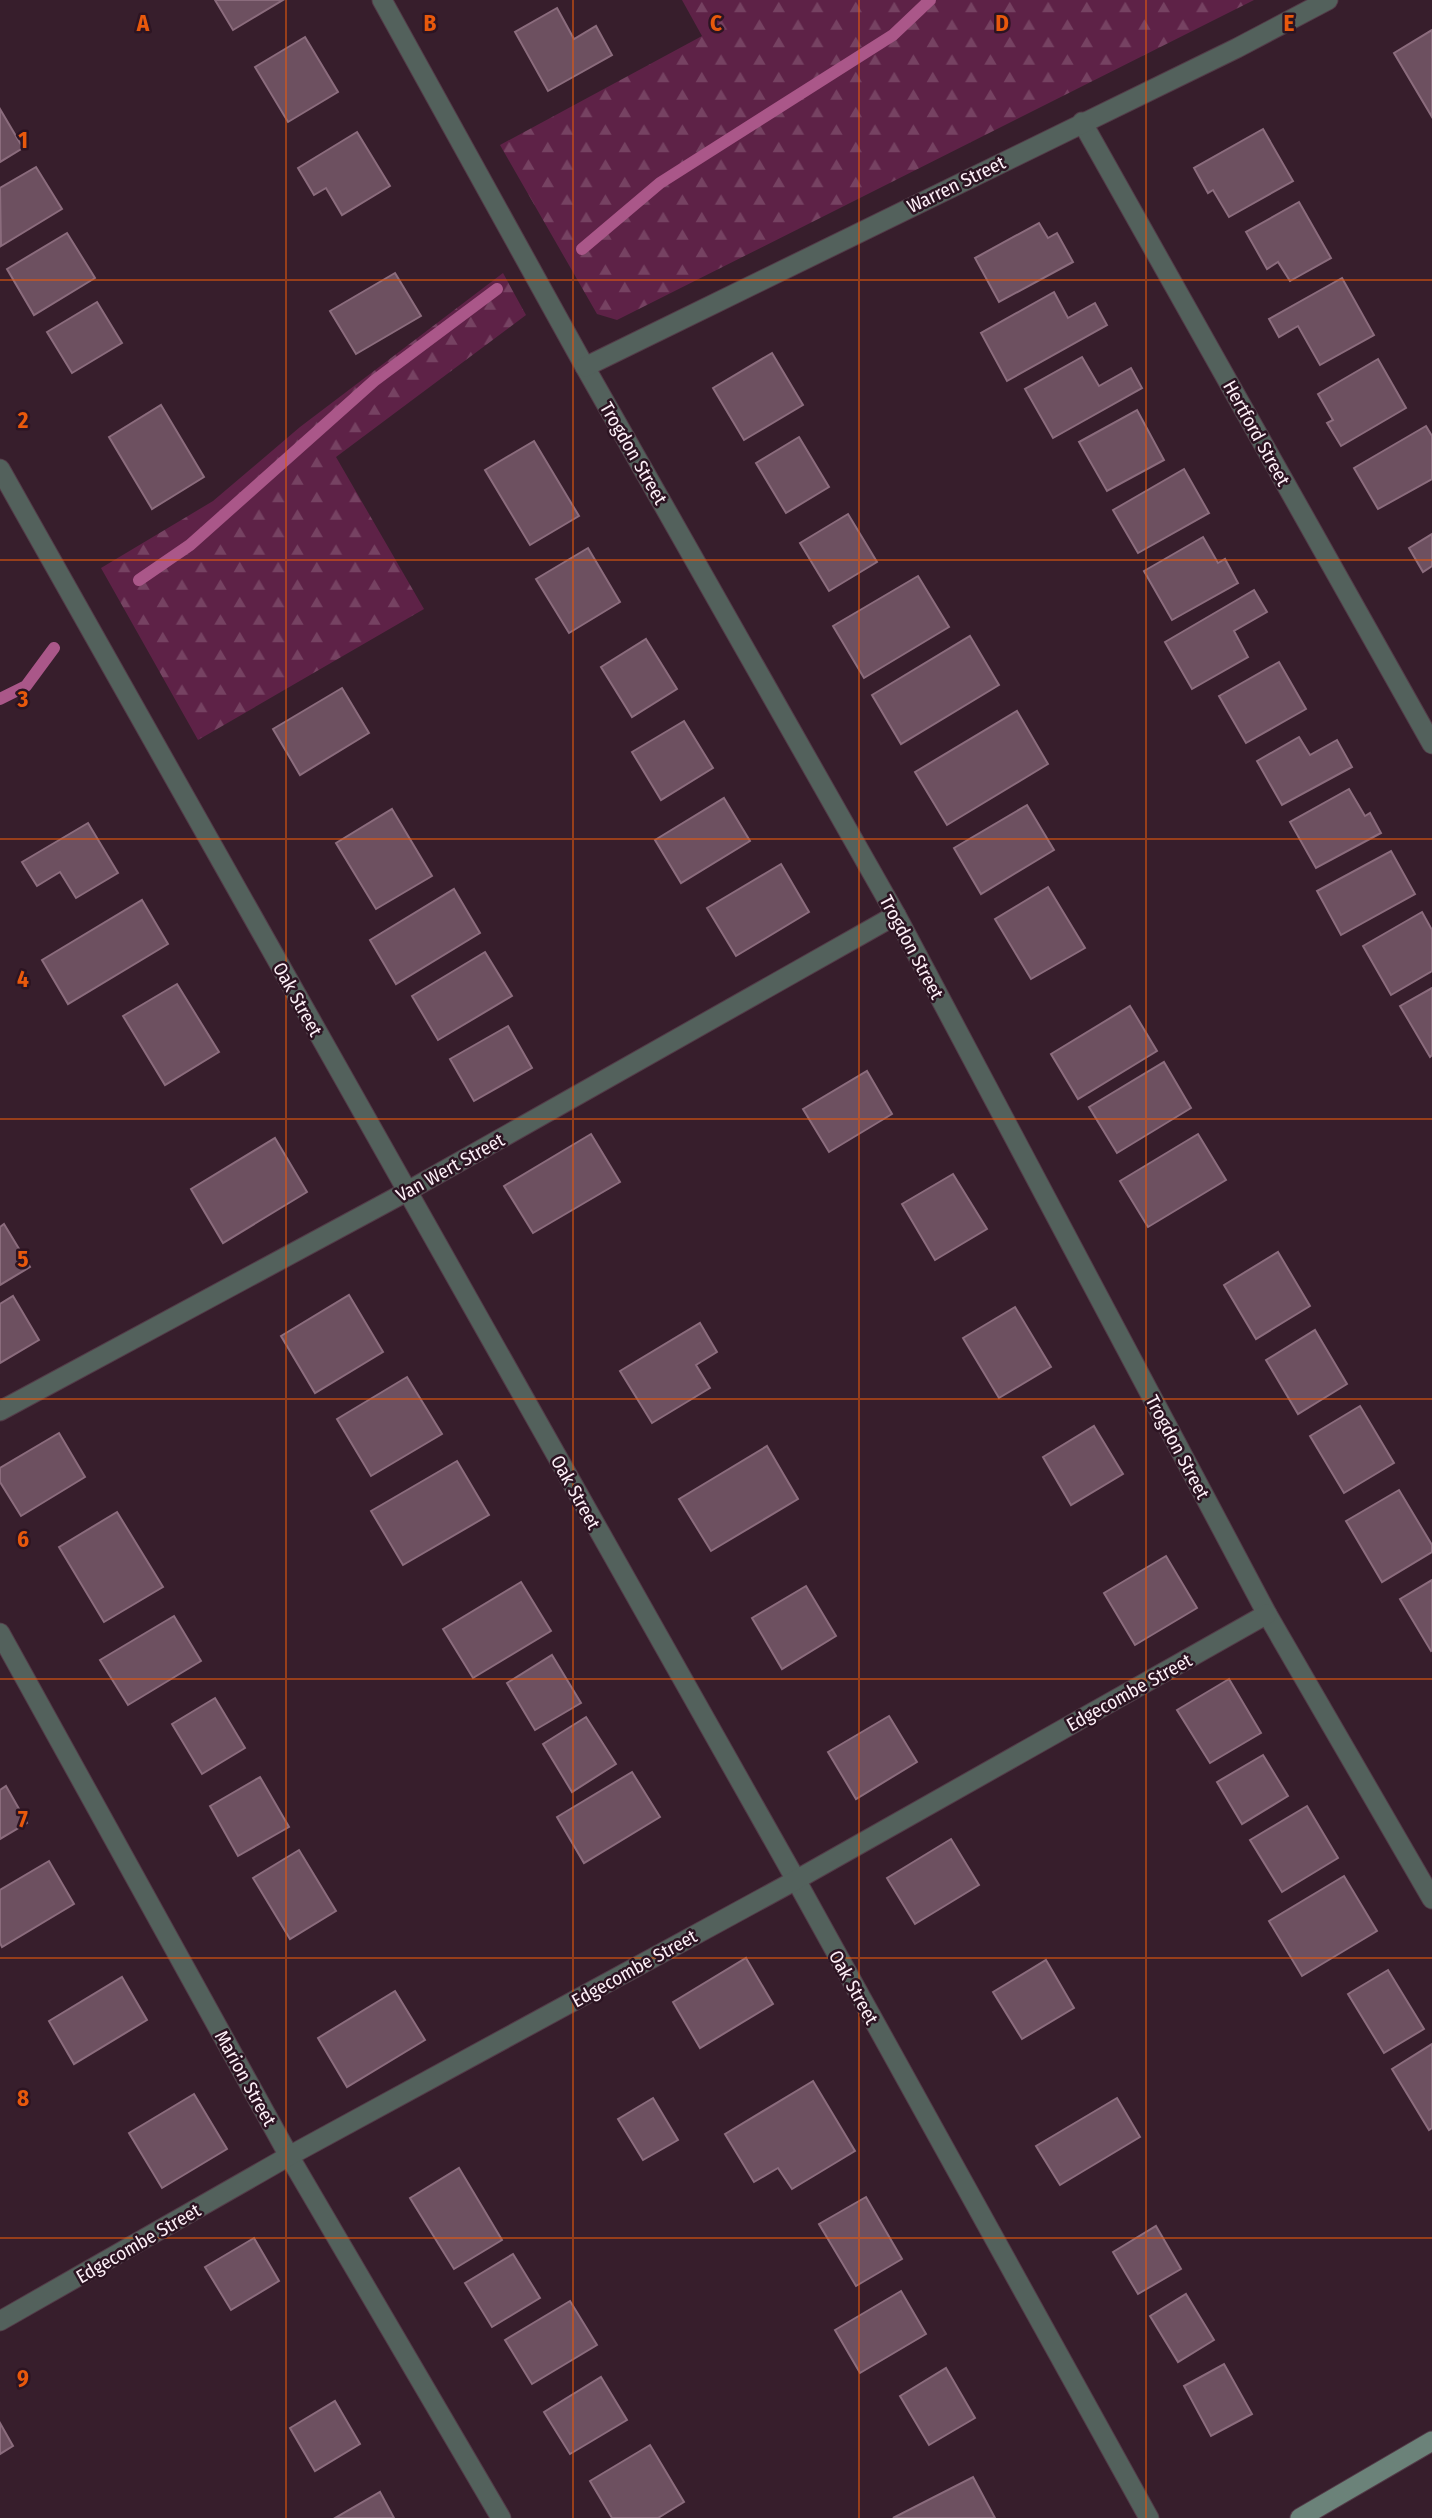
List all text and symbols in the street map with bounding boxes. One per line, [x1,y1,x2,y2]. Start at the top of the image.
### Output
text: A [136,9,150,37]
text: B [424,9,437,37]
text: C [710,9,722,37]
text: D [995,9,1009,37]
text: E [1284,9,1295,37]
text: 1 [18,126,28,154]
street label: Warren Street [903,150,1010,218]
street label: Hertford Street [1218,377,1295,491]
street label: Trogdon Street [595,398,672,509]
text: 2 [17,406,29,434]
text: 3 [17,685,29,713]
street label: Trogdon Street [875,891,949,1004]
street label: Oak Street [268,958,328,1041]
text: 4 [17,965,29,993]
street label: Van Wert Street [392,1128,509,1207]
text: 5 [17,1245,29,1273]
street label: Trogdon Street [1141,1391,1215,1504]
street label: Oak Street [546,1451,606,1534]
text: 6 [17,1525,29,1553]
street label: Edgecombe Street [1063,1648,1197,1736]
text: 7 [18,1805,28,1833]
street label: Edgecombe Street [568,1924,702,2012]
street label: Oak Street [824,1946,884,2029]
street label: Marion Street [210,2027,282,2131]
text: 8 [17,2084,29,2112]
street label: Edgecombe Street [72,2198,205,2288]
text: 9 [17,2364,29,2392]

